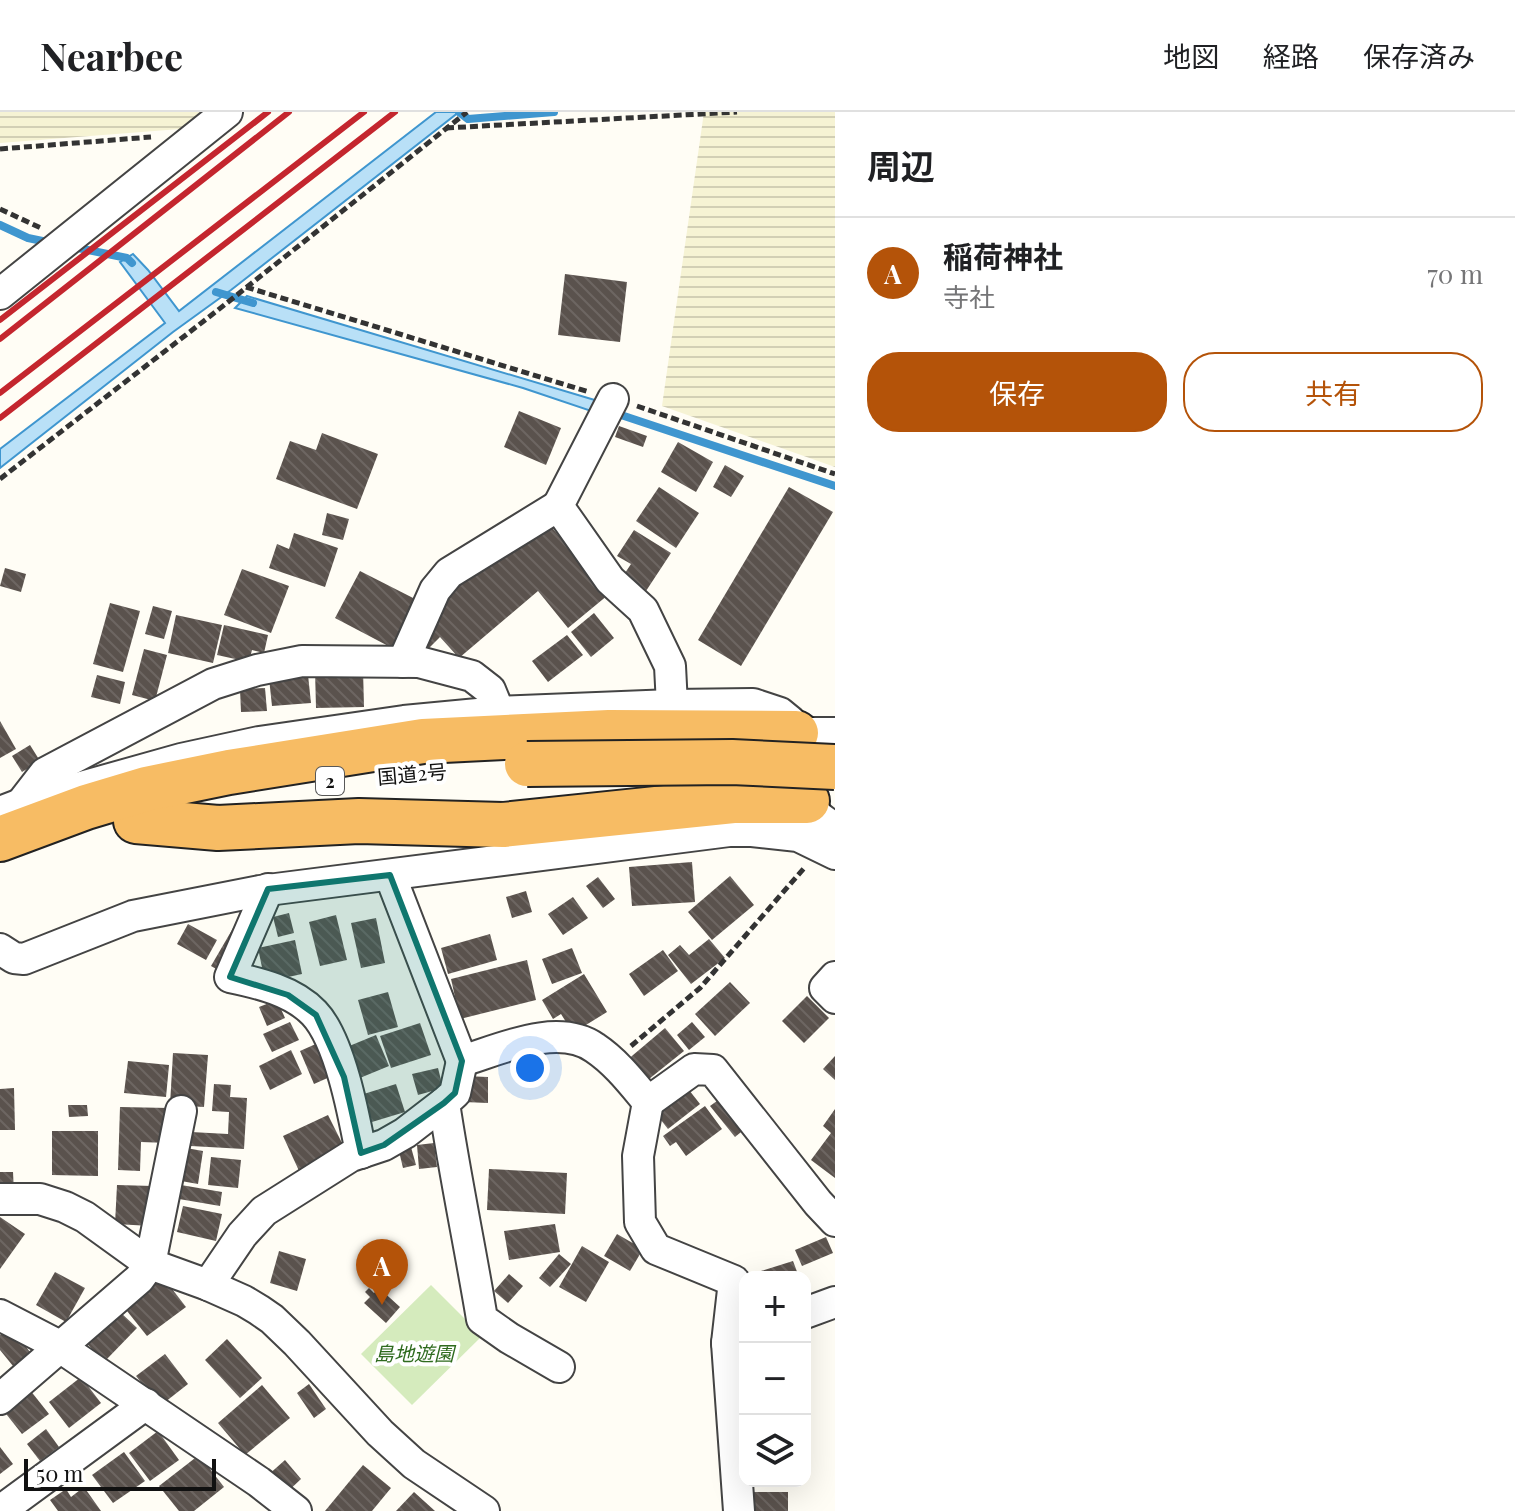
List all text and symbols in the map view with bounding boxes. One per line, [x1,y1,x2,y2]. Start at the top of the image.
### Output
text: Nearbee [40,30,183,81]
text: 地図 [1163,37,1219,74]
text: 経路 [1263,37,1319,74]
text: 保存済み [1363,37,1475,74]
text: 周辺 [867,142,935,188]
text: 稲荷神社 [943,236,1063,276]
text: A [884,256,902,291]
text: 70 m [1427,256,1483,291]
text: 寺社 [943,279,995,314]
button: 保存 [867,352,1167,432]
button: 共有 [1183,352,1483,432]
street label: 国道2号 [376,757,448,789]
road number: 2 [316,767,344,795]
your location [510,1048,550,1088]
pin: A [356,1239,408,1305]
map controls [739,1271,811,1487]
button: + [739,1271,811,1343]
park label: 島地遊園 [374,1339,457,1366]
button: − [739,1343,811,1415]
button: layers [739,1415,811,1487]
scale bar [24,1455,216,1491]
text: 50 m [36,1458,83,1488]

